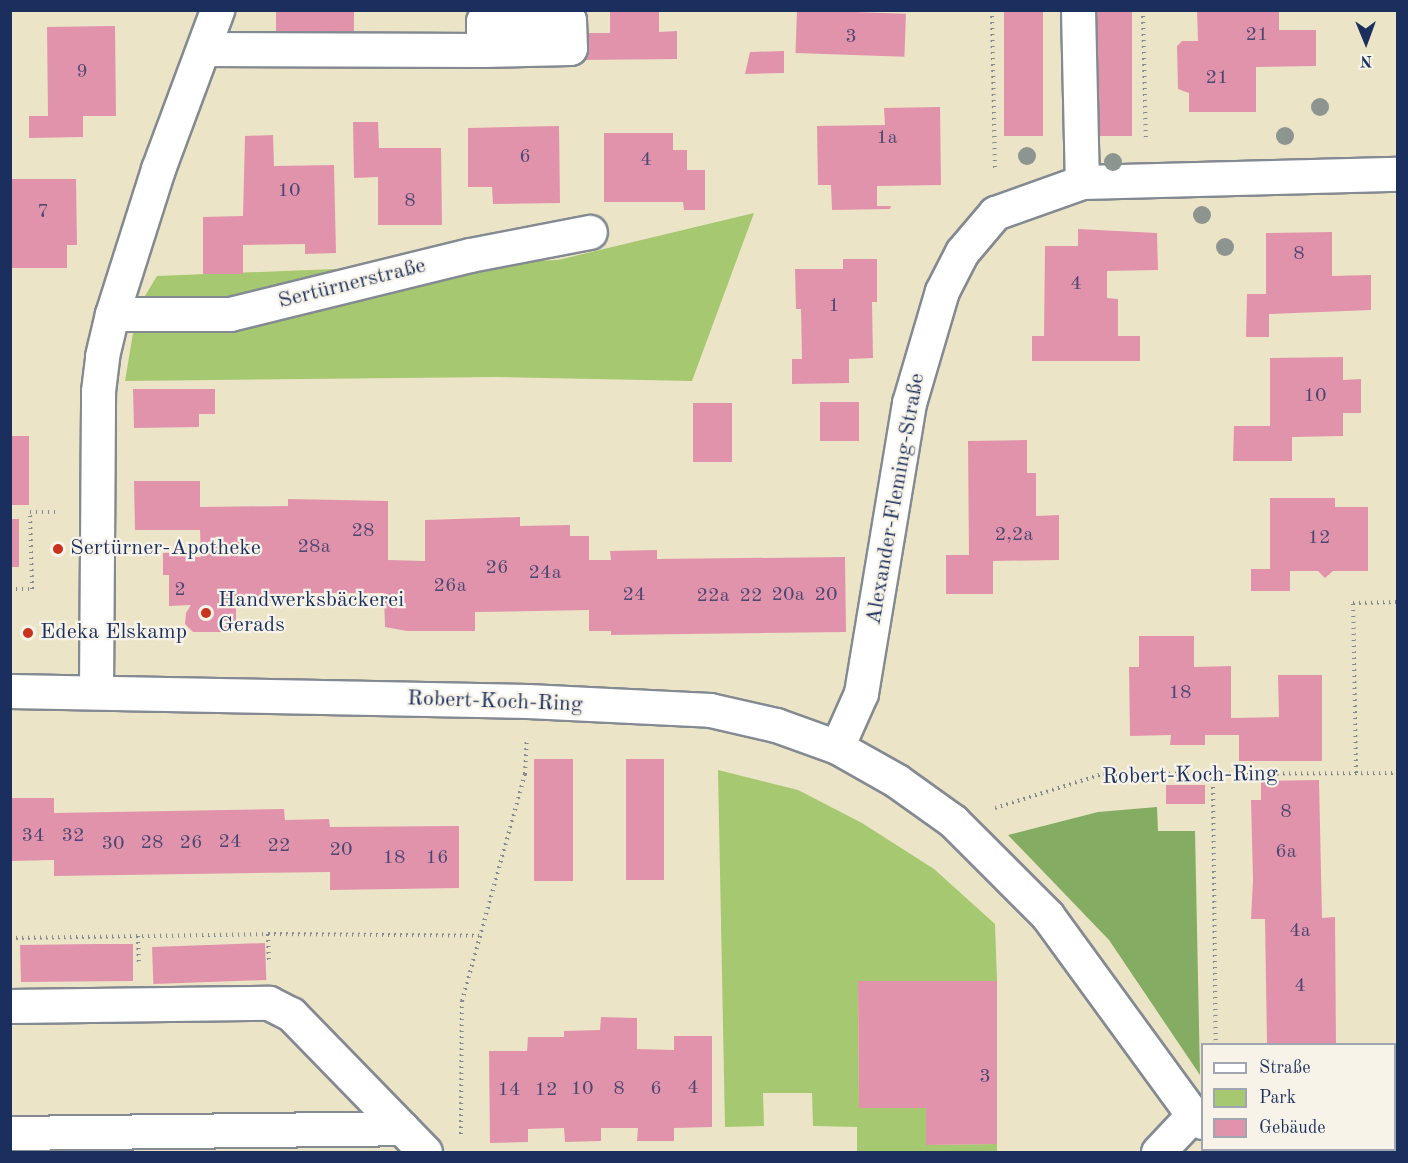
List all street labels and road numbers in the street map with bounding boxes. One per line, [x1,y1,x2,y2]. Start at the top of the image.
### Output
street label: Sertürnerstraße [276,253,428,315]
street label: Alexander-Fleming-Straße [861,371,931,627]
street label: Robert-Koch-Ring [407,686,583,718]
street label: Robert-Koch-Ring [1102,761,1278,791]

